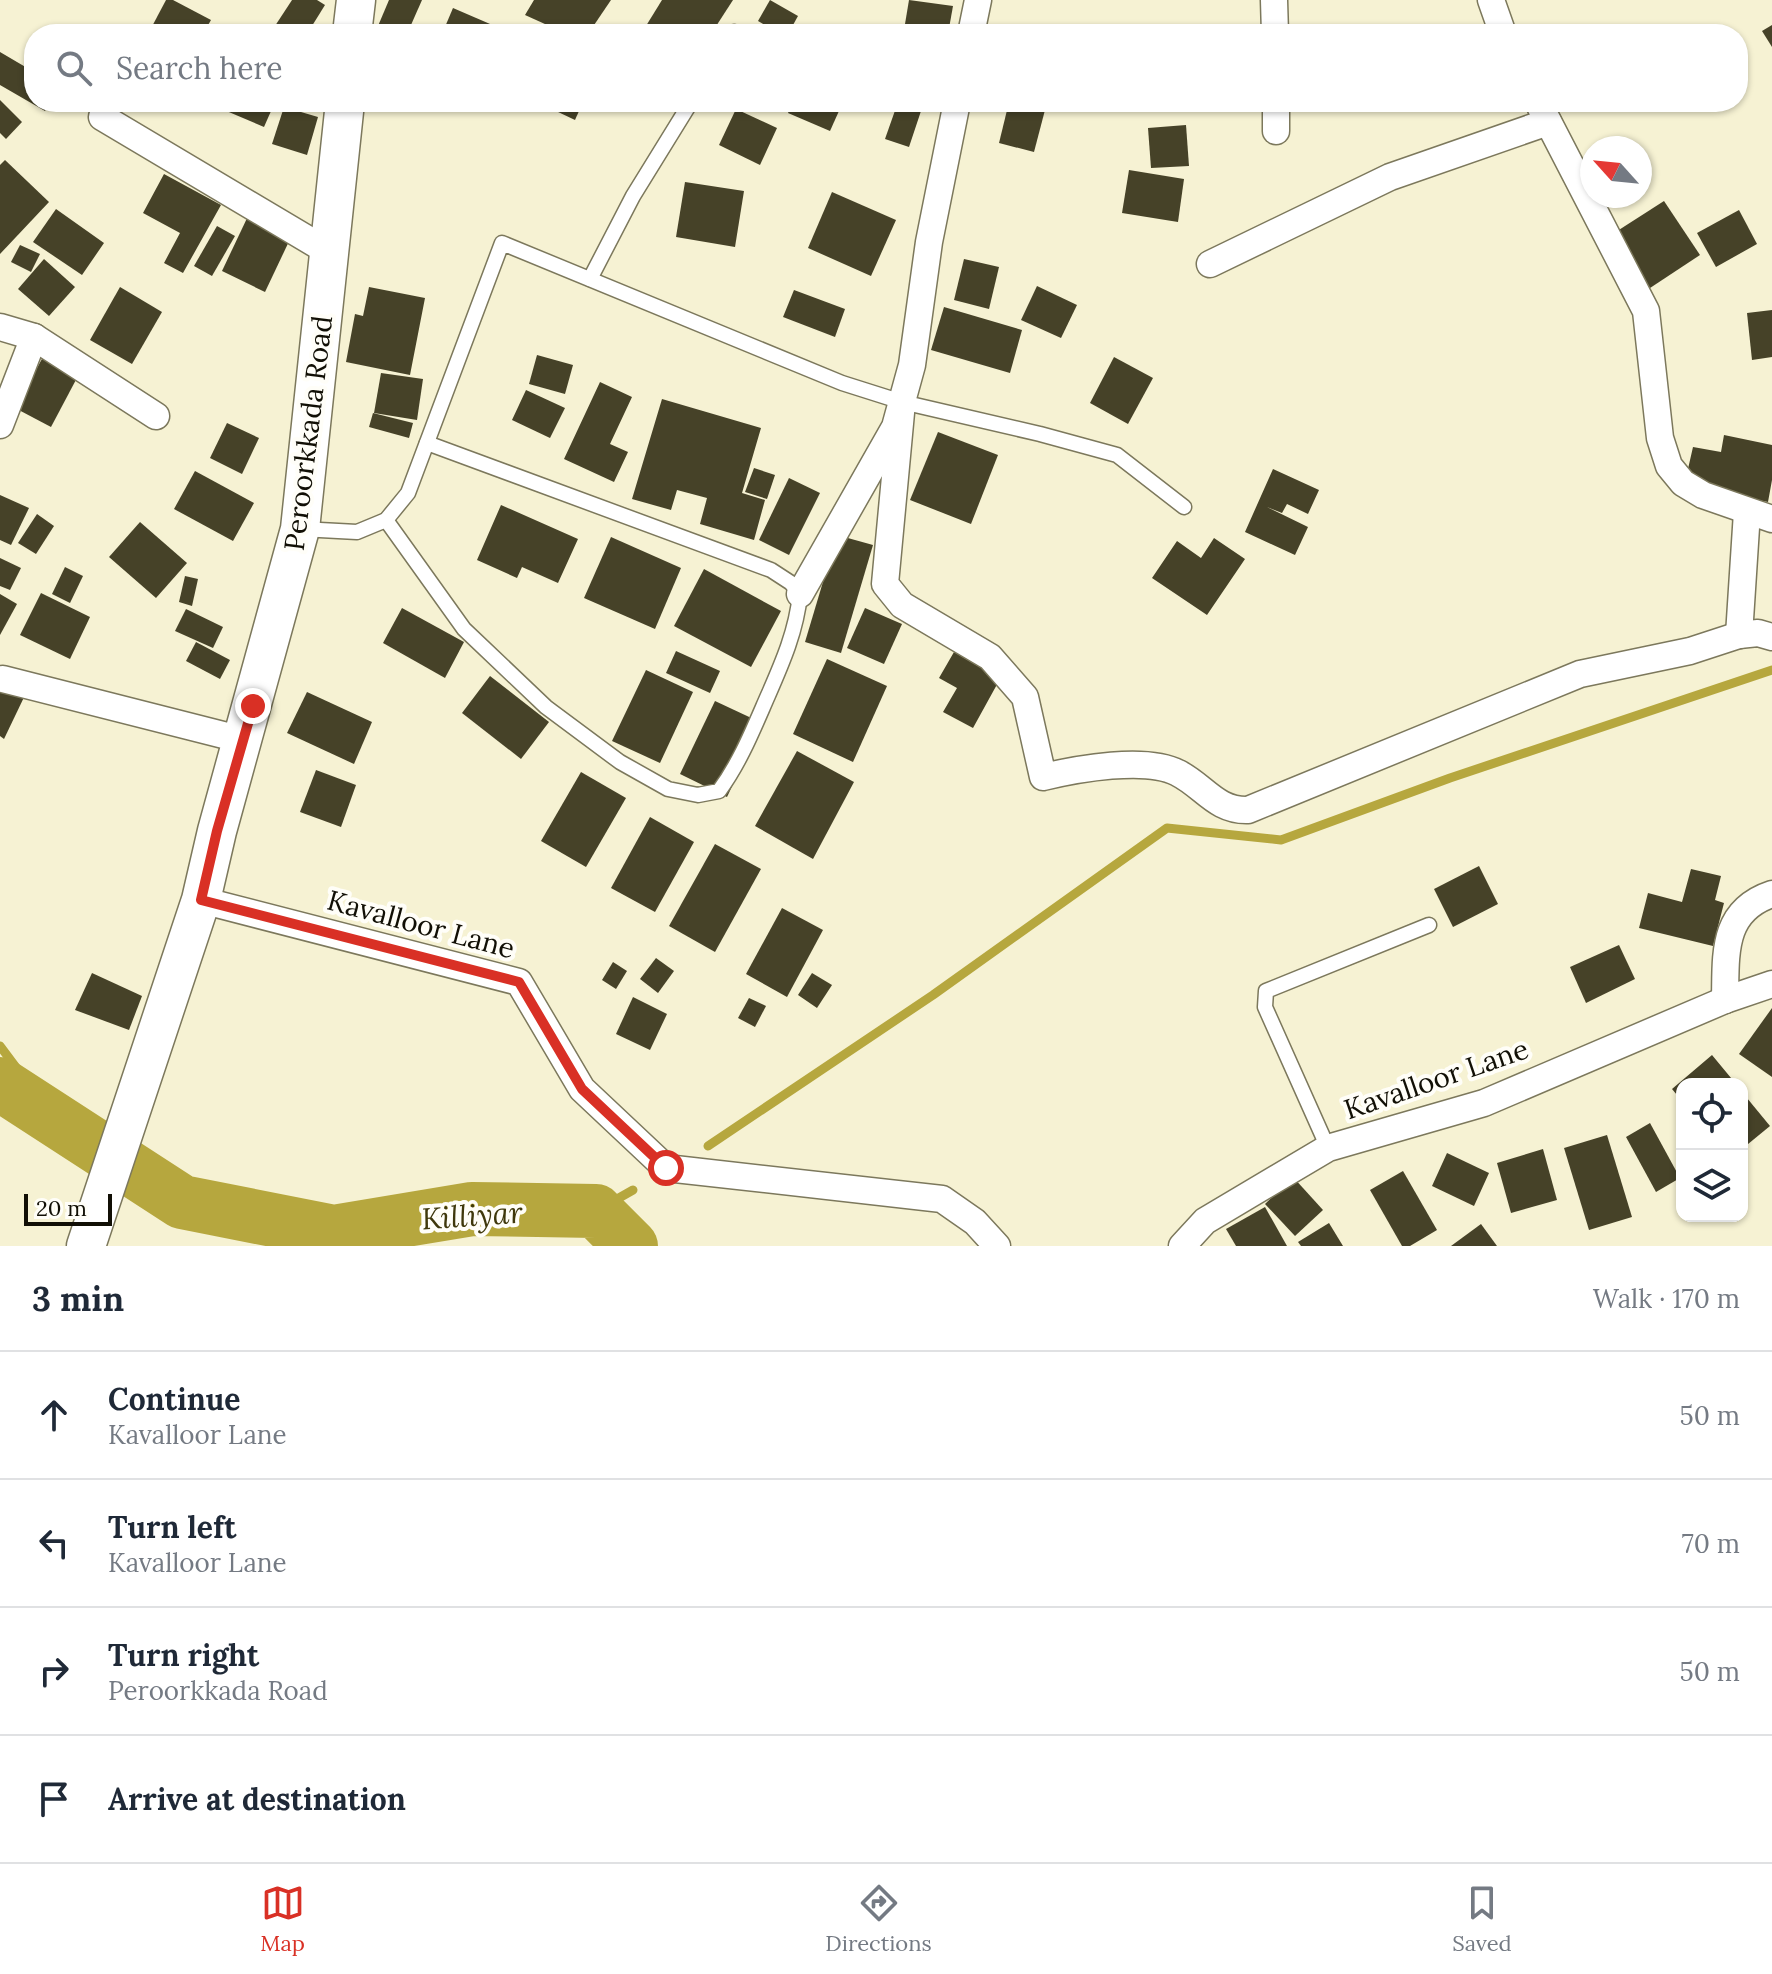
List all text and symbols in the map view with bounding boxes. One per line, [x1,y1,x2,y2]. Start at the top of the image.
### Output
search box [24,24,1748,112]
icon: search [52,46,96,90]
text: Search here [116,49,283,87]
north arrow [1580,136,1652,208]
street label: Peroorkkada Road [276,313,340,553]
route end [235,688,271,724]
street label: Kavalloor Lane [323,882,519,966]
street label: Kavalloor Lane [1339,1031,1533,1127]
map controls [1676,1078,1748,1222]
button: locate [1676,1078,1748,1150]
route start [648,1150,684,1186]
button: layers [1676,1150,1748,1222]
scale bar [24,1190,112,1226]
water label: Killiyar [420,1192,524,1237]
text: 20 m [36,1194,87,1222]
text: 3 min [32,1277,124,1320]
text: Walk · 170 m [1593,1282,1740,1315]
text: Continue [108,1380,240,1418]
icon: ahead [32,1393,76,1437]
text: 50 m [1680,1399,1740,1432]
text: Kavalloor Lane [108,1418,287,1451]
text: Turn left [108,1508,236,1546]
icon: left [32,1521,76,1565]
text: 70 m [1682,1527,1740,1560]
text: Kavalloor Lane [108,1546,287,1579]
text: Turn right [108,1636,259,1674]
icon: right [32,1649,76,1693]
text: 50 m [1680,1655,1740,1688]
text: Peroorkkada Road [108,1674,328,1707]
icon: arrive [32,1777,76,1821]
text: Arrive at destination [108,1780,406,1818]
tab: Map [260,1881,305,1957]
tab: Directions [825,1881,932,1957]
tab: Saved [1452,1881,1512,1957]

